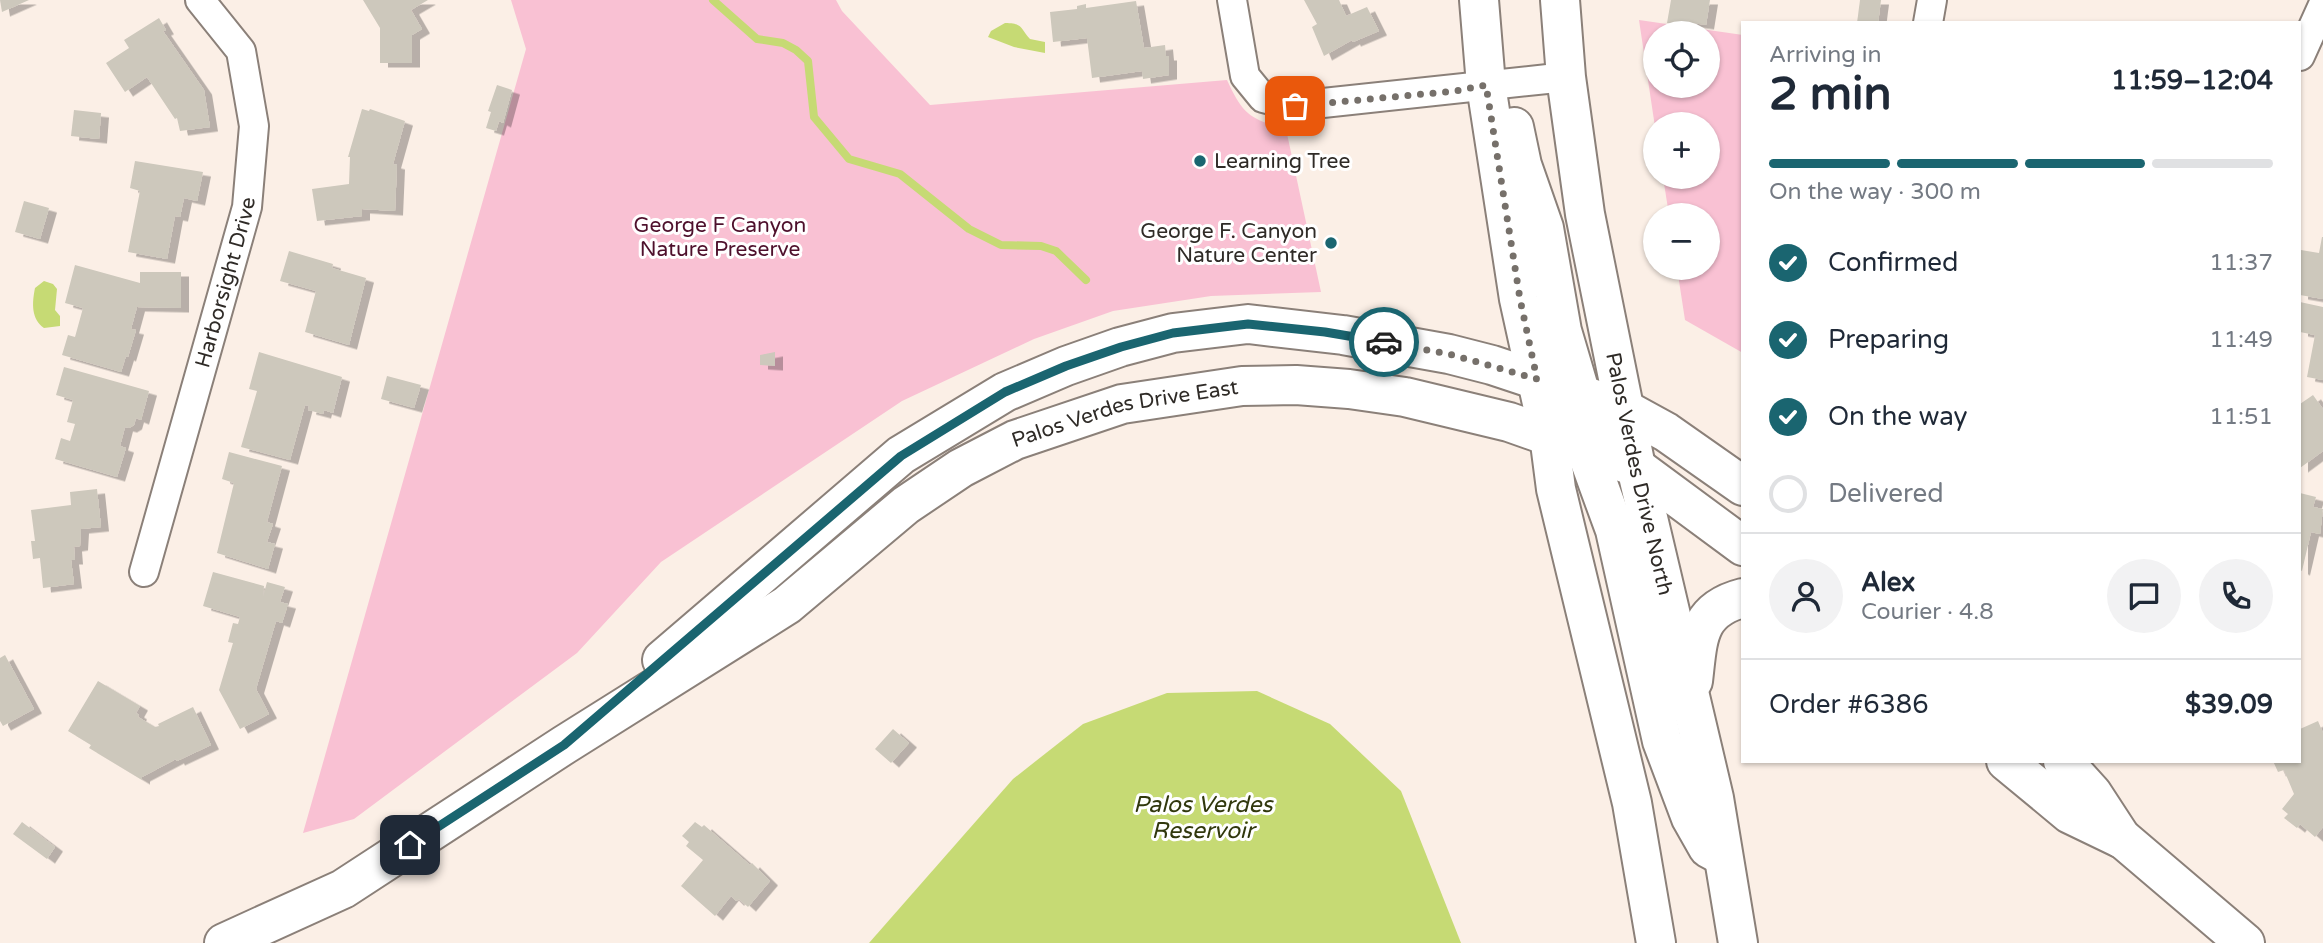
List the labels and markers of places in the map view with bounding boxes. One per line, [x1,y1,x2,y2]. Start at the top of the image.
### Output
pin [1265,76,1325,136]
place label: Learning Tree [1214,149,1350,174]
marker: Learning Tree [1192,153,1208,169]
place label: George F. Canyon Nature Center [1140,219,1317,268]
marker: George F. Canyon Nature Center [1323,235,1339,251]
pin [380,815,440,875]

